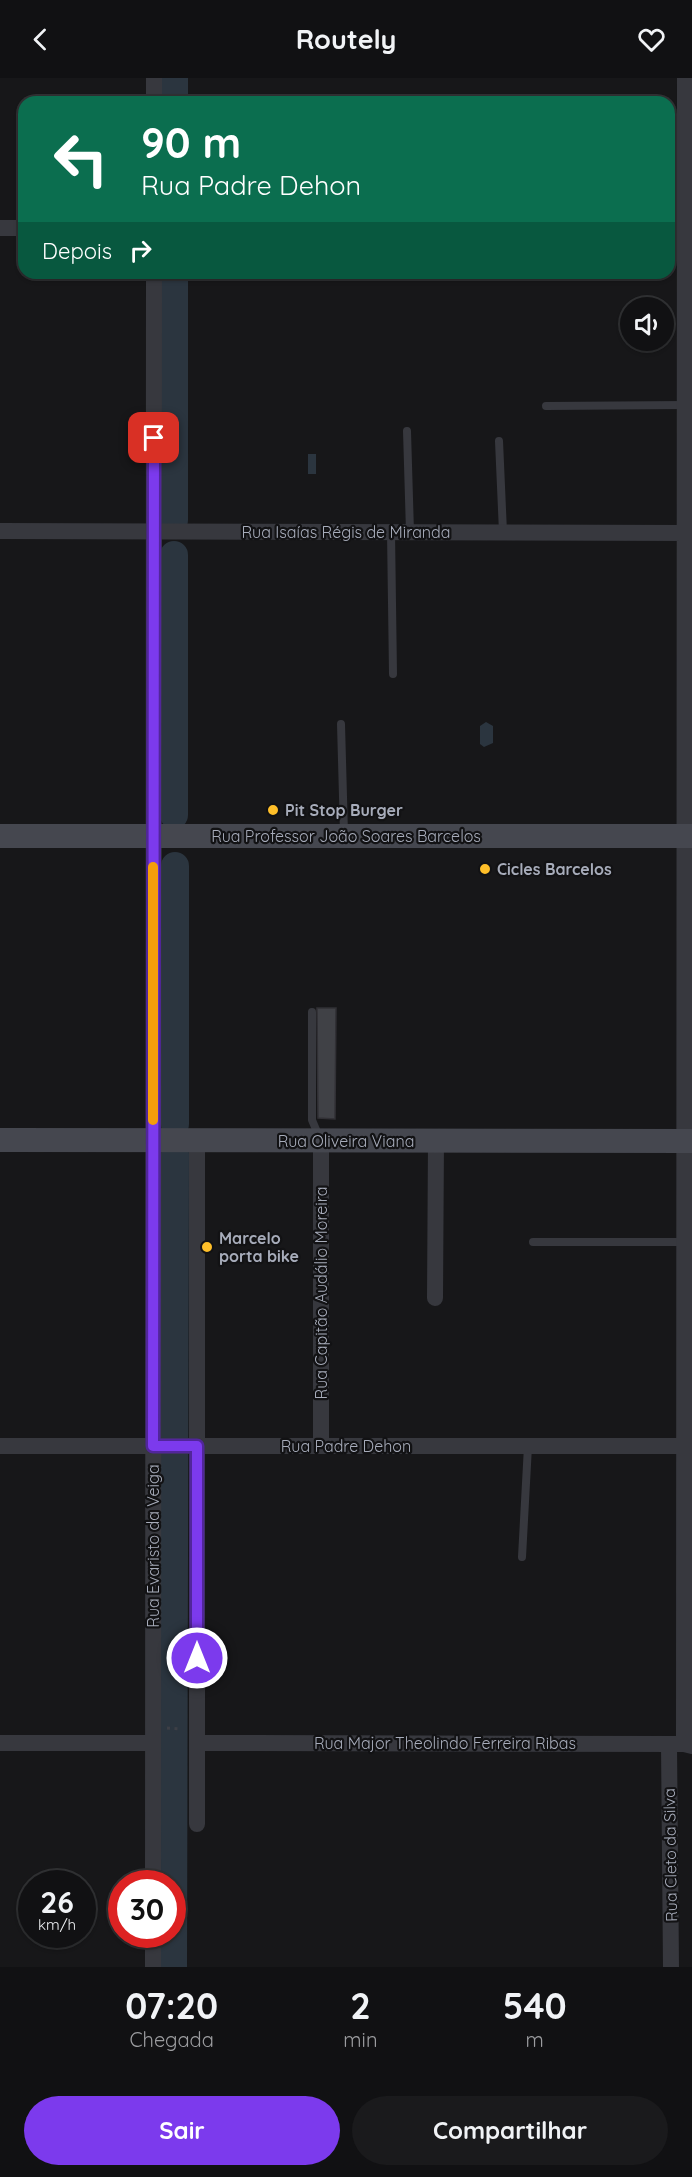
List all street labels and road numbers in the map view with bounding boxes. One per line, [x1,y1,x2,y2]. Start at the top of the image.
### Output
street label: Rua Isaías Régis de Miranda [242,522,451,542]
street label: Rua Professor João Soares Barcelos [211,826,481,846]
street label: Rua Oliveira Viana [278,1131,414,1151]
street label: Rua Capitão Audálio Moreira [311,1187,331,1399]
street label: Rua Padre Dehon [281,1436,411,1456]
street label: Rua Evaristo da Veiga [143,1464,163,1628]
street label: Rua Major Theolindo Ferreira Ribas [314,1733,576,1753]
street label: Rua Cleto da Silva [659,1788,681,1922]

